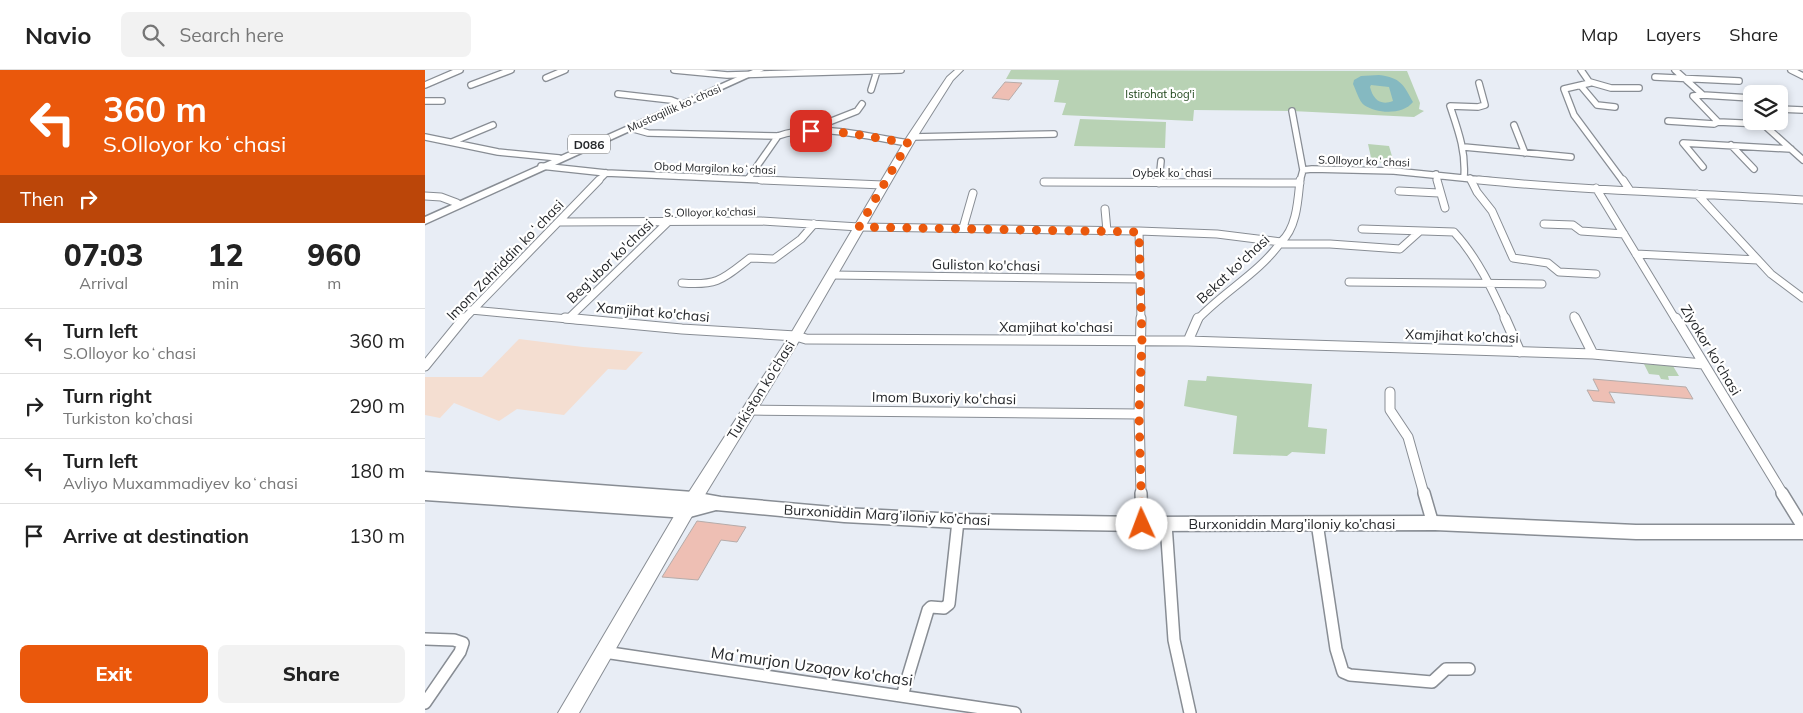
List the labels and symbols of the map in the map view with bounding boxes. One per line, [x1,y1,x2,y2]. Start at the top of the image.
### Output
street label: Mustaqillik koʻchasi [625,81,723,135]
park label: Istirohat bog'i [1125,87,1195,101]
pin [790,110,832,152]
road number: D086 [568,134,610,154]
street label: S.Olloyor koʻchasi [1318,152,1410,170]
street label: Obod Margilon koʻchasi [654,159,776,177]
street label: Oybek koʻchasi [1132,166,1212,180]
street label: Imom Zahriddin koʻchasi [443,196,567,324]
street label: S. Olloyor ko'chasi [664,204,756,220]
street label: Beg'ubor ko'chasi [563,215,657,307]
street label: Bekat ko'chasi [1193,231,1273,307]
street label: Guliston ko'chasi [932,255,1040,275]
street label: Xamjihat ko'chasi [596,298,710,326]
street label: Ziyokor ko'chasi [1677,301,1745,399]
street label: Xamjihat ko'chasi [999,318,1113,336]
street label: Xamjihat ko'chasi [1405,325,1519,347]
street label: Turkiston ko’chasi [723,337,799,443]
street label: Imom Buxoriy ko'chasi [872,388,1016,408]
position arrow [1115,497,1167,549]
street label: Burxoniddin Marg’iloniy ko’chasi [783,501,991,529]
street label: Burxoniddin Marg’iloniy ko’chasi [1189,515,1395,533]
street label: Maʼmurjon Uzoqov ko'chasi [710,642,914,690]

